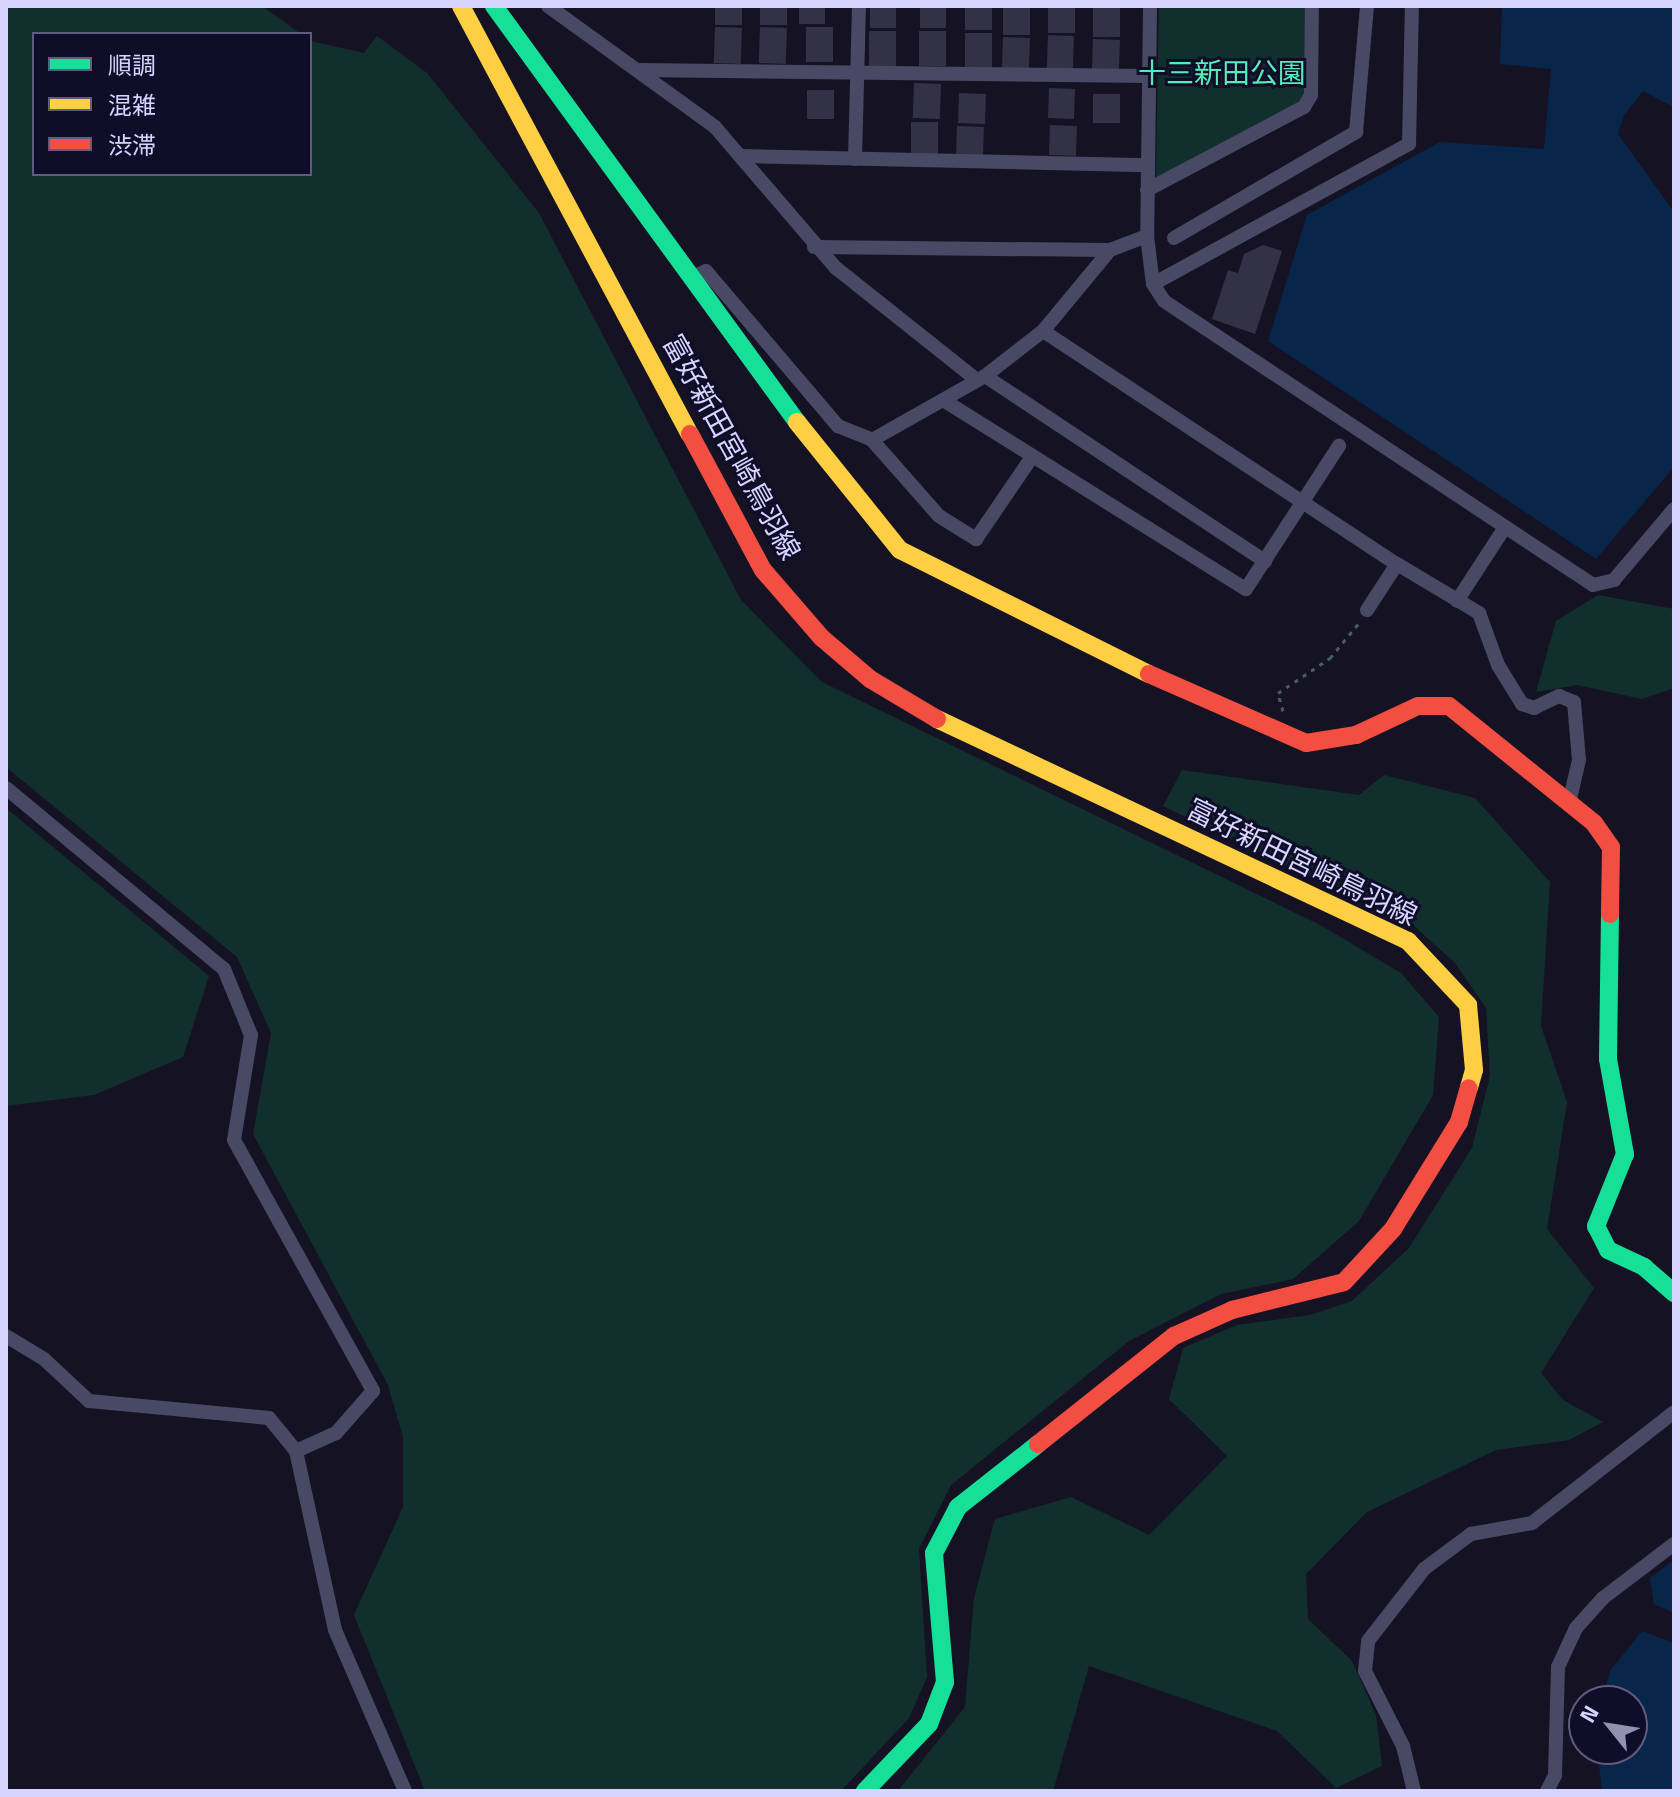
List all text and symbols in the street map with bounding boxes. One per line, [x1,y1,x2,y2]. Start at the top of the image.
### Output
legend [32,32,312,176]
text: 順調 [108,47,156,83]
park label: 十三新田公園 [1138,56,1306,90]
text: 混雑 [108,87,156,123]
text: 渋滞 [108,127,156,163]
street label: 富好新田宮崎鳥羽線 [656,329,808,565]
street label: 富好新田宮崎鳥羽線 [1181,792,1423,932]
north arrow [1568,1685,1648,1765]
text: N [1570,1699,1607,1729]

